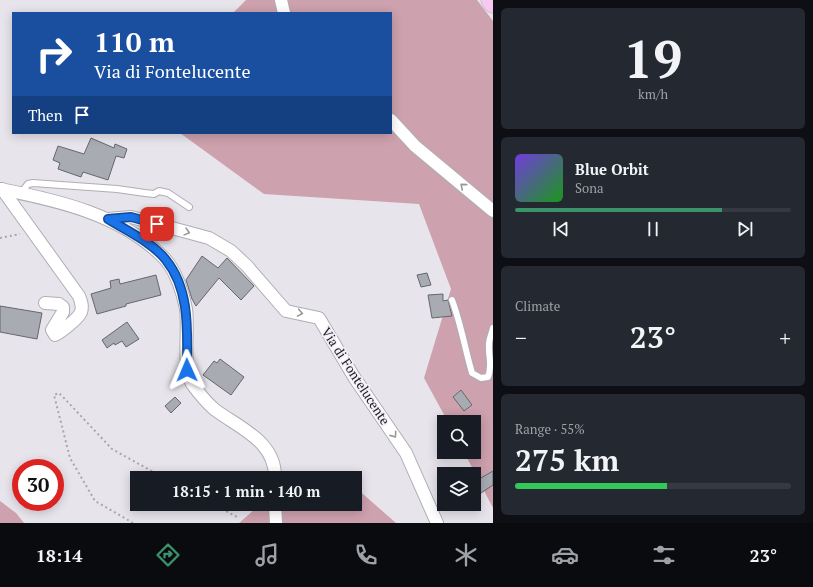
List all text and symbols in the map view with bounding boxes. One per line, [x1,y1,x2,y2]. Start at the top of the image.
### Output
text: 110 m [94,23,175,60]
text: 19 [624,24,682,93]
icon: right [28,28,80,80]
text: Via di Fontelucente [94,59,250,83]
text: km/h [638,85,668,103]
icon: arrive [71,104,93,126]
text: Then [28,105,63,125]
text: Blue Orbit [575,159,649,179]
text: Sona [575,179,603,197]
one-way arrow [460,183,468,190]
pin [140,207,174,241]
icon: arrive [146,213,168,235]
icon: previous [550,218,572,240]
icon: pause [642,218,664,240]
icon: next [734,218,756,240]
one-way arrow [184,228,190,236]
text: Climate [515,297,560,315]
one-way arrow [297,309,303,317]
text: 23° [630,317,676,357]
text: − [515,323,527,352]
text: + [779,323,791,352]
street label: Via di Fontelucente [318,324,394,428]
position arrow [166,349,208,391]
map controls [437,415,481,511]
button: search [437,415,481,459]
text: Range · 55% [515,420,585,438]
one-way arrow [389,431,397,438]
text: 275 km [515,440,619,480]
speed limit sign: 30 [12,459,64,511]
button: layers [437,467,481,511]
text: 18:15 · 1 min · 140 m [172,481,320,501]
icon: directions [154,541,182,569]
icon: music [253,541,281,569]
icon: phone [352,541,380,569]
icon: climate [452,541,480,569]
icon: car [551,541,579,569]
icon: filters [650,541,678,569]
text: 18:14 [36,543,83,567]
text: 23° [749,543,777,567]

